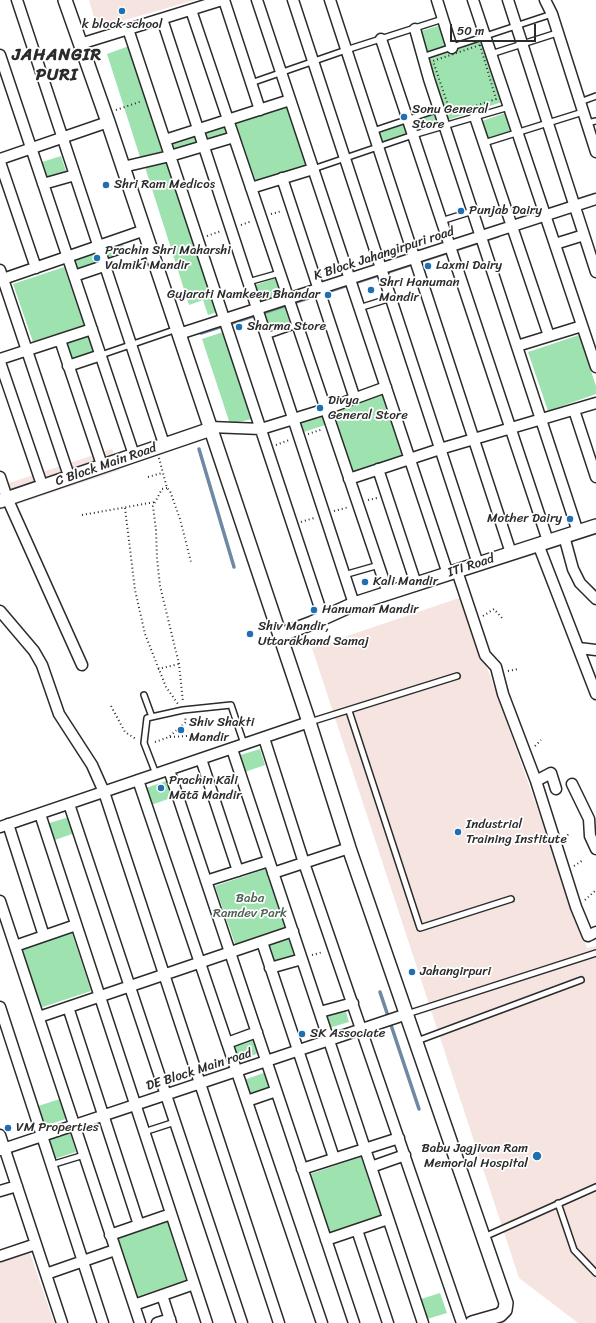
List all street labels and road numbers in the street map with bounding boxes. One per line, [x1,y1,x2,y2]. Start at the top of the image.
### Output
street label: K Block Jahangirpuri road [312,224,456,284]
street label: C Block Main Road [53,440,159,490]
street label: ITI Road [446,551,496,581]
street label: DE Block Main road [144,1046,254,1094]

